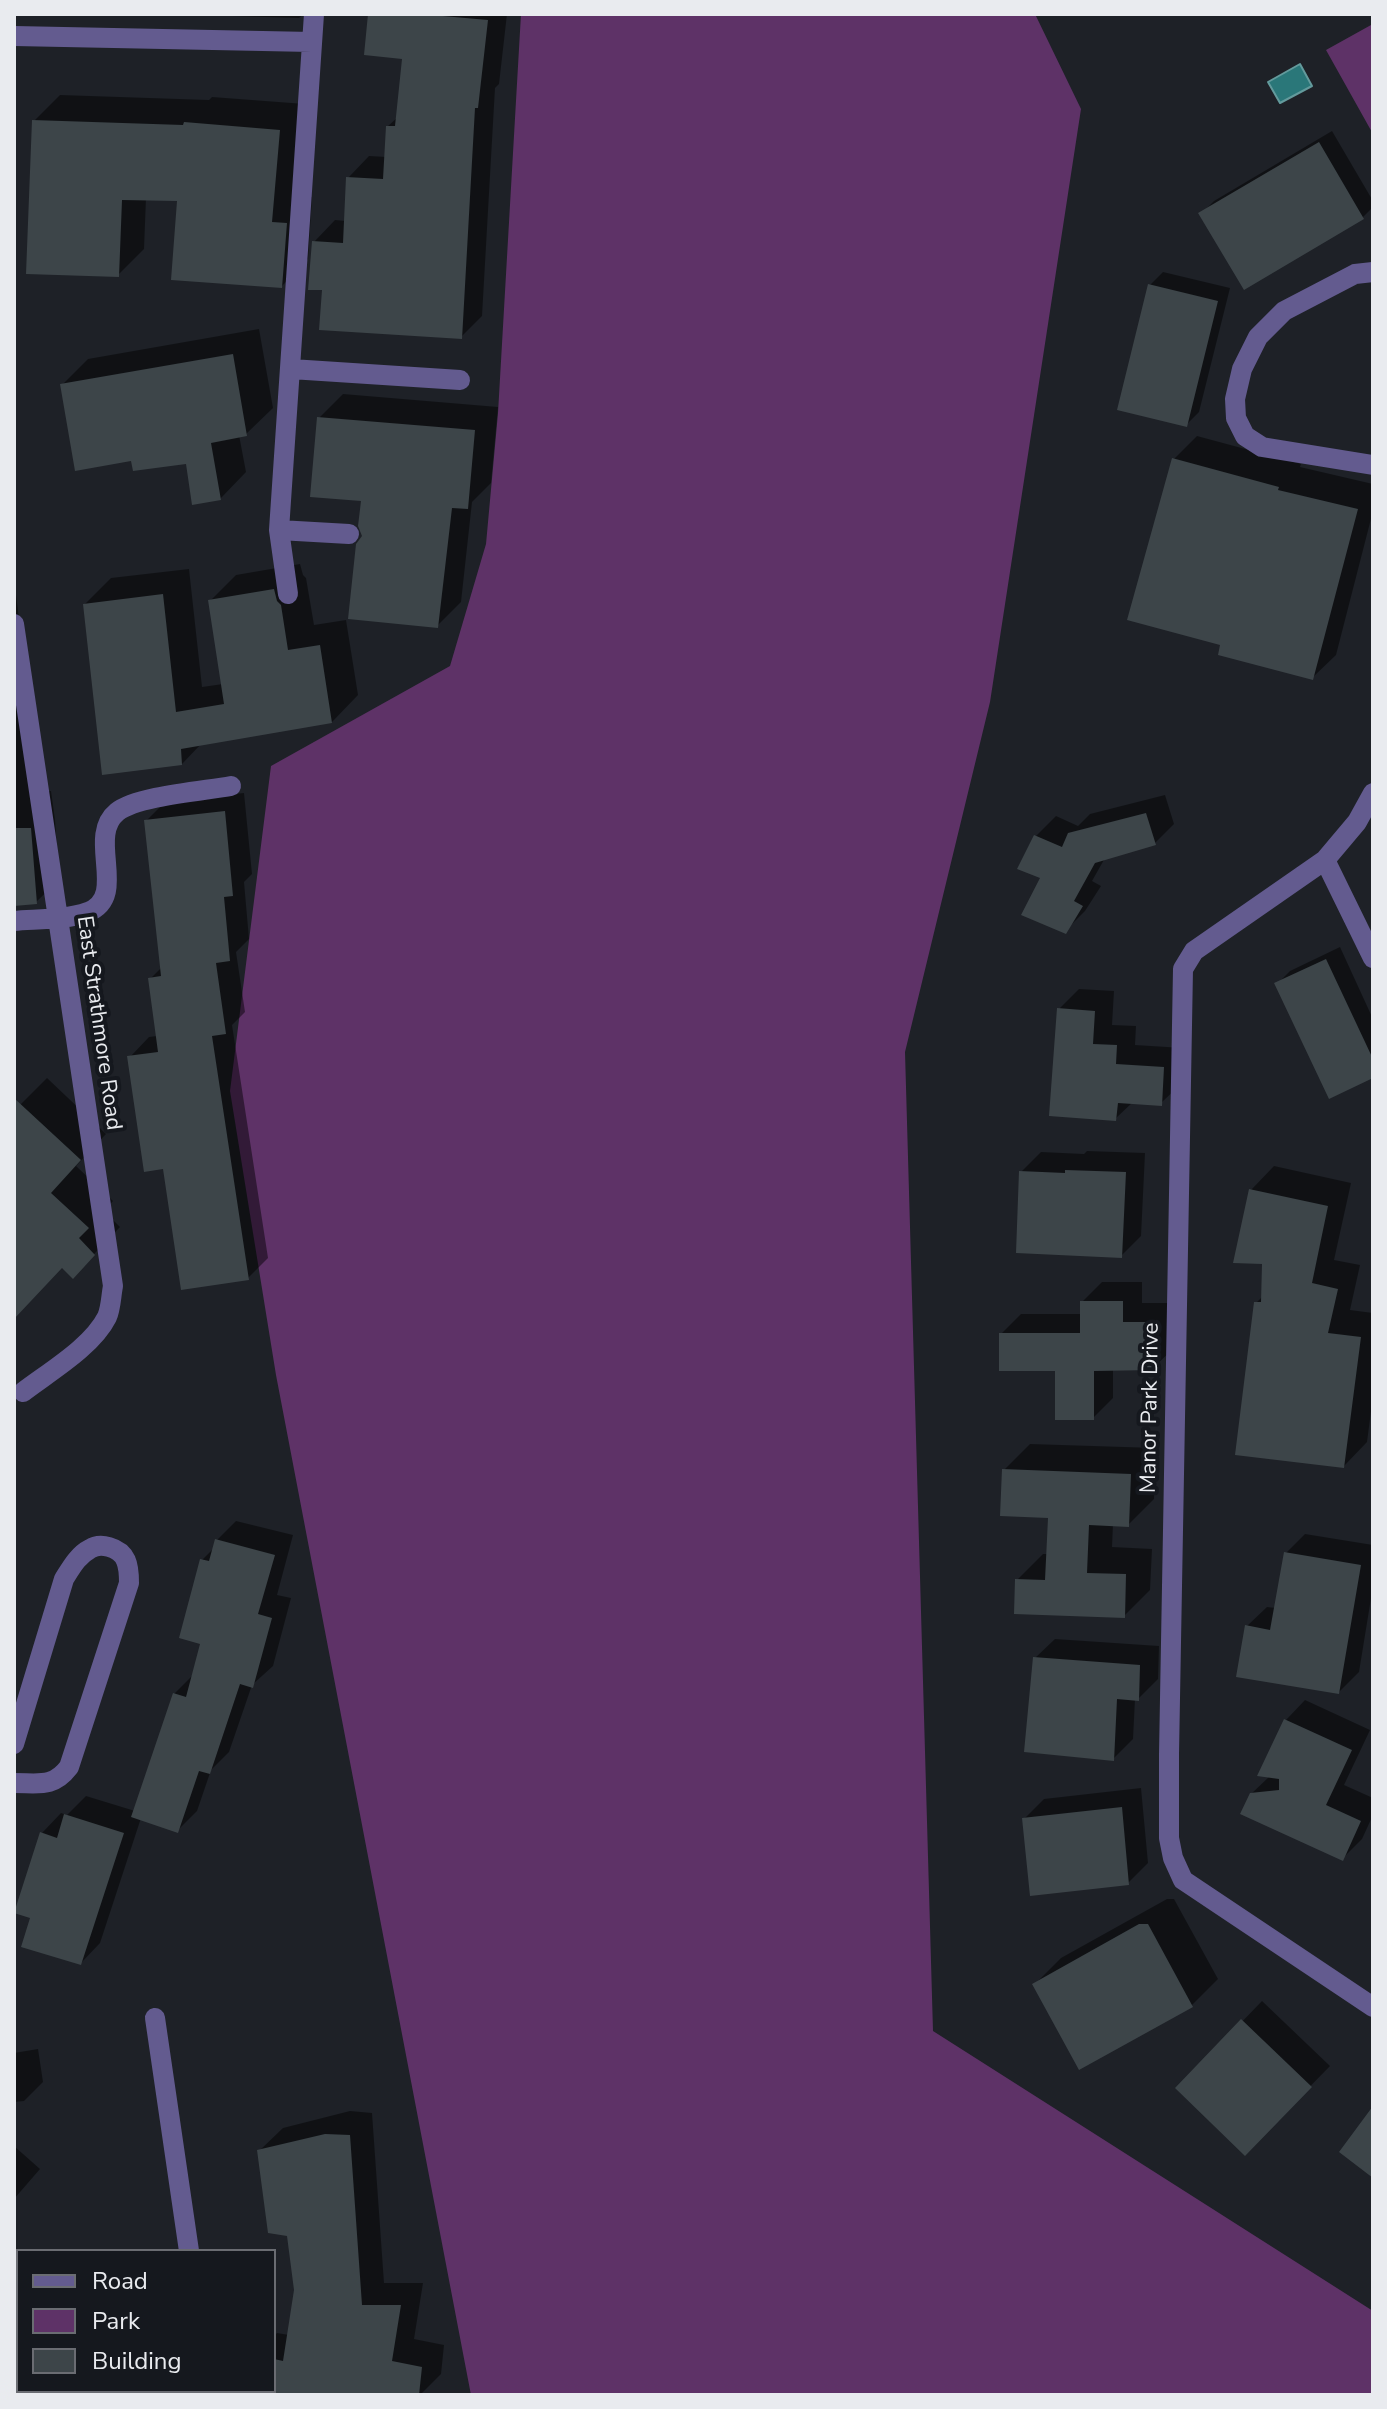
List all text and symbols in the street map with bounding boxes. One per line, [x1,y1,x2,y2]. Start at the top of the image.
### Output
street label: East Strathmore Road [70,914,126,1132]
street label: Manor Park Drive [1136,1323,1166,1493]
legend [16,2249,276,2393]
text: Road [92,2265,148,2297]
text: Park [92,2305,140,2337]
text: Building [92,2345,182,2377]

